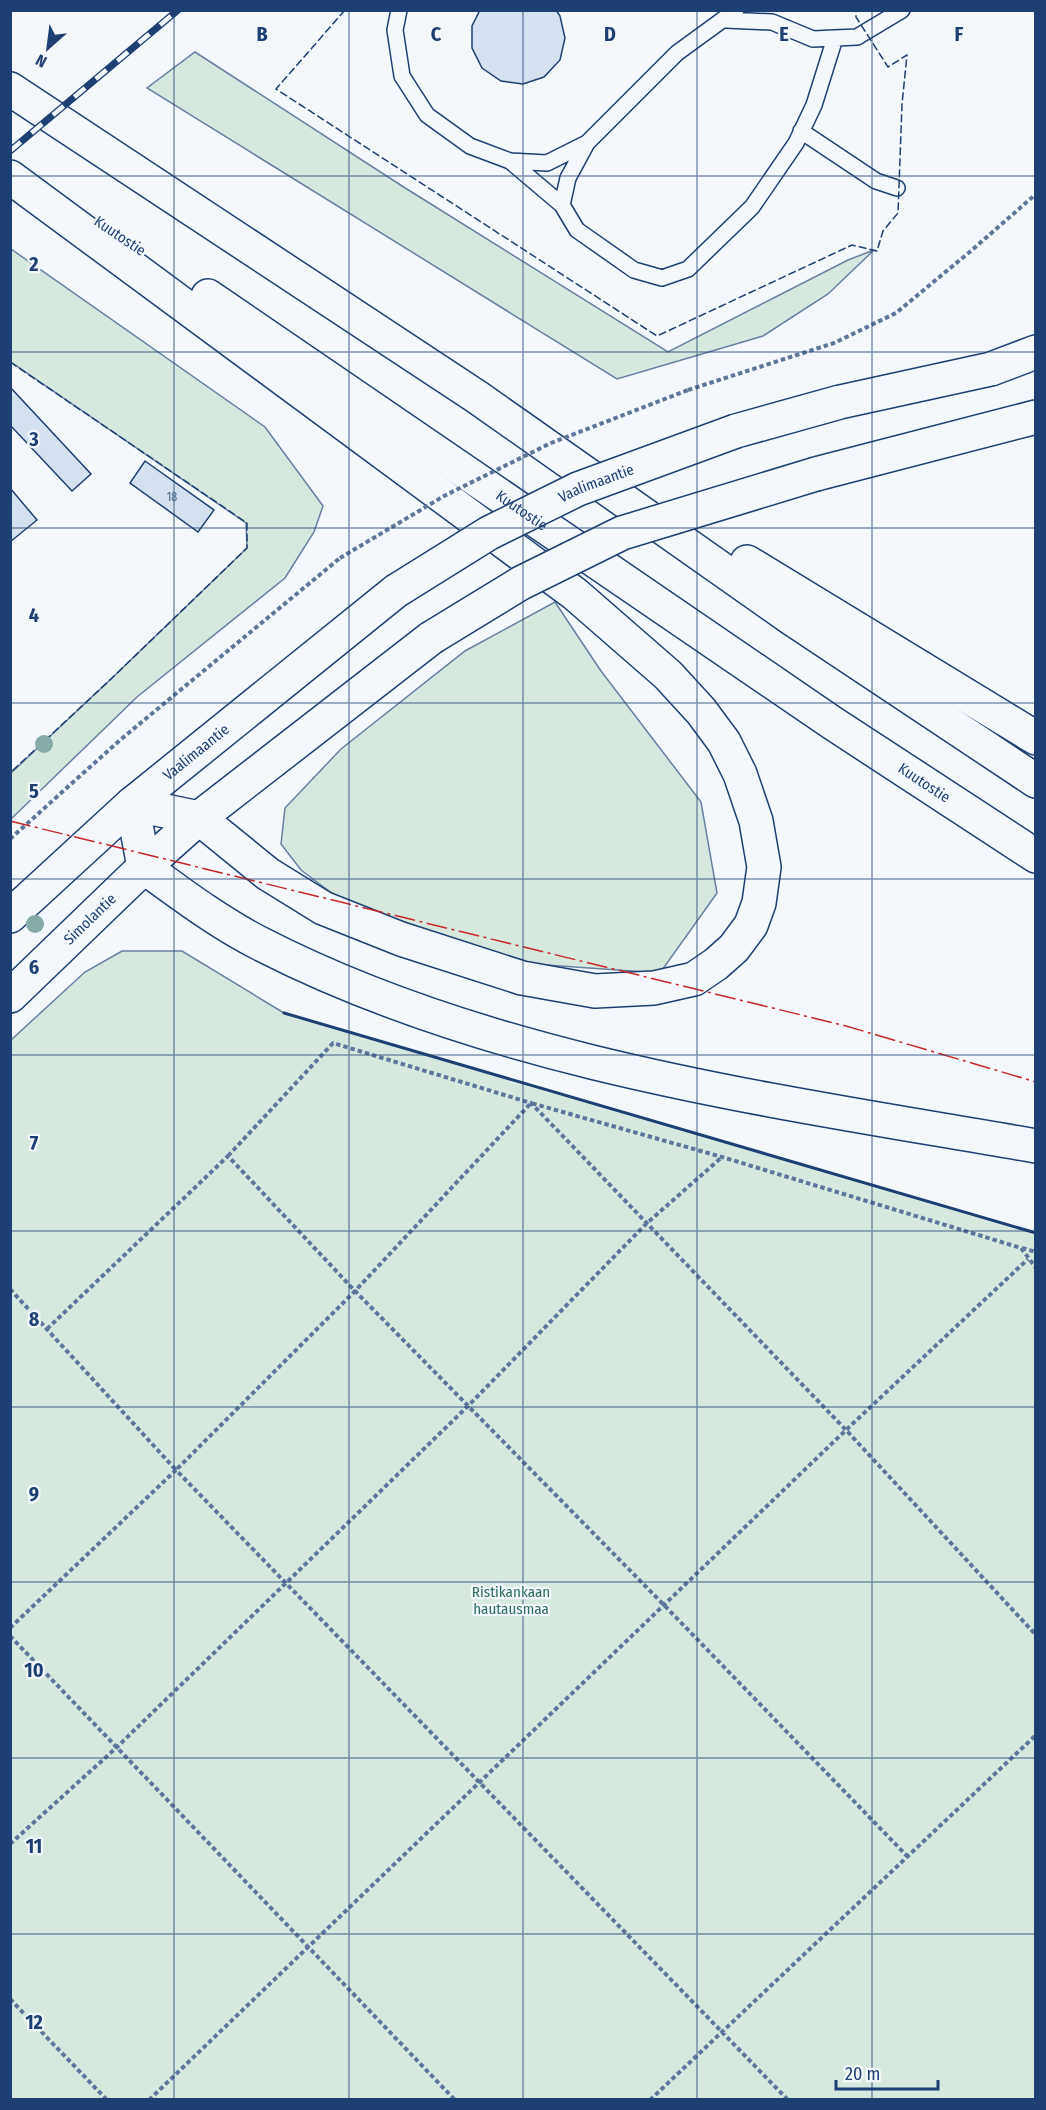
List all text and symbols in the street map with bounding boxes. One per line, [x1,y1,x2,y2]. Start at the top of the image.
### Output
north arrow [18,18,78,78]
text: B [256,22,268,46]
text: C [431,22,442,46]
text: D [604,22,616,46]
text: E [779,22,789,46]
text: F [955,22,964,46]
text: N [32,50,50,71]
street label: Kuutostie [91,212,149,260]
text: 2 [28,252,39,276]
text: 3 [28,427,39,451]
street label: Vaalimaantie [556,460,636,506]
street label: Kuutostie [492,487,551,534]
house number: 18 [167,490,177,504]
text: 4 [29,603,39,627]
street label: Vaalimaantie [160,720,233,784]
street label: Kuutostie [895,759,954,806]
text: 5 [29,779,39,803]
street label: Simolantie [60,890,120,948]
text: 6 [29,955,39,979]
text: 7 [30,1131,39,1155]
text: 8 [29,1307,40,1331]
text: 9 [29,1482,39,1506]
park label: Ristikankaan hautausmaa [472,1583,550,1618]
text: 10 [24,1658,44,1682]
text: 11 [26,1834,42,1858]
text: 12 [25,2010,43,2034]
scale bar [836,2053,938,2091]
text: 20 m [845,2063,880,2085]

